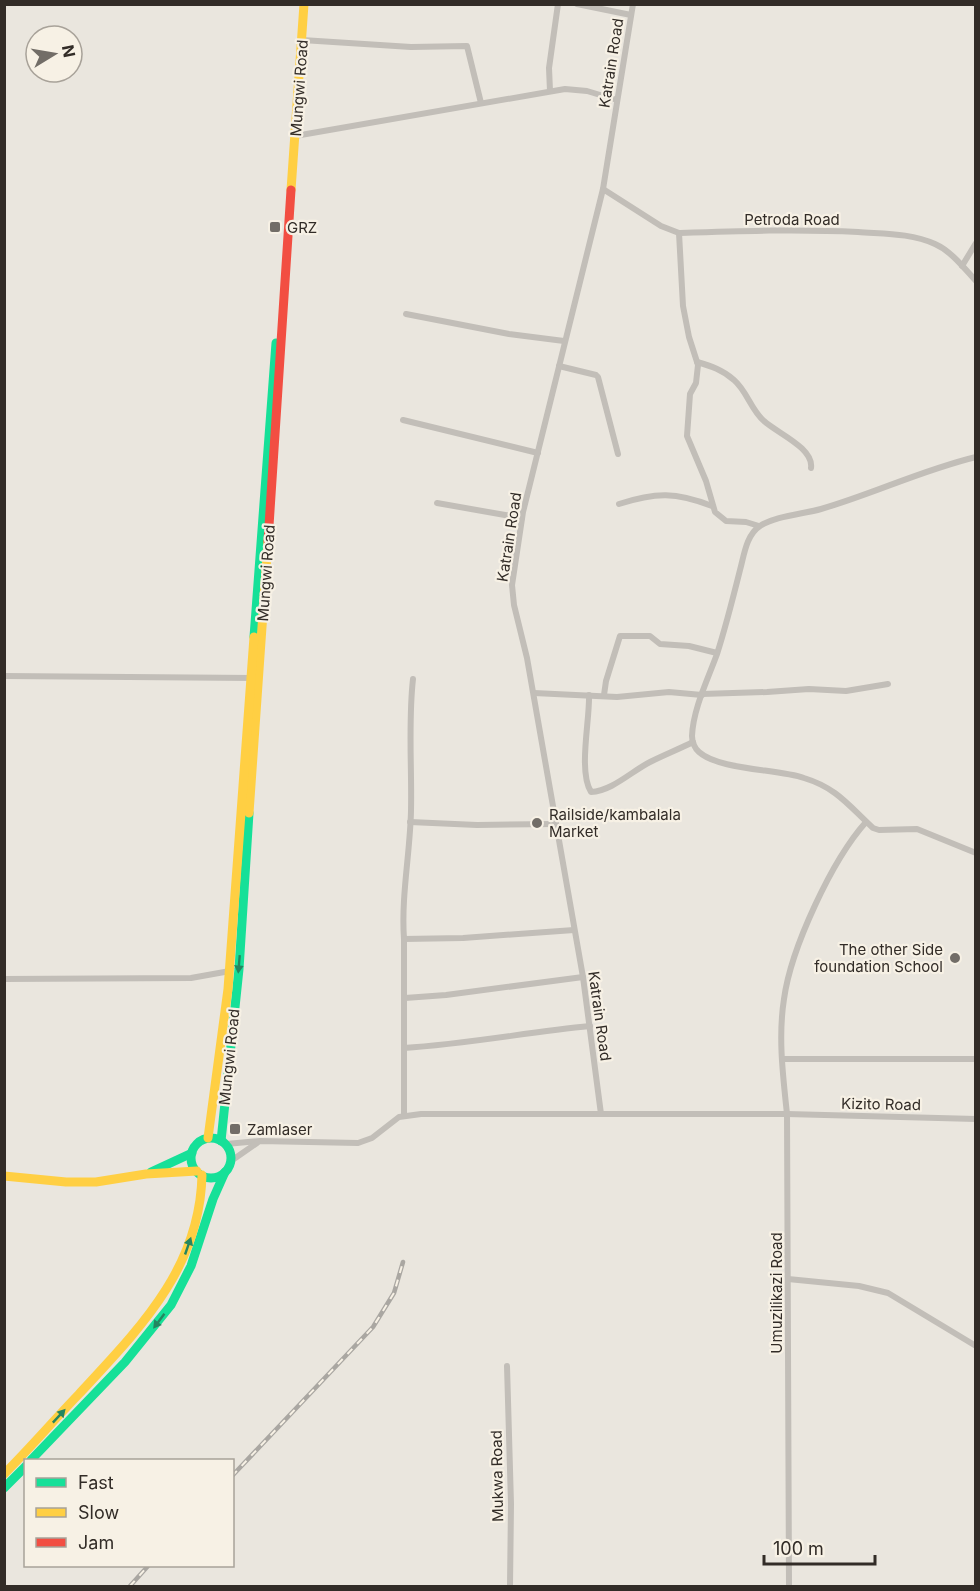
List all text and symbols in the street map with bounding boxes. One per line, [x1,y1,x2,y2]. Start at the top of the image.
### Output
street label: Katrain Road [595,17,627,109]
north arrow [24,24,84,84]
street label: Mungwi Road [286,39,312,137]
text: N [58,43,80,59]
street label: Petroda Road [744,210,840,229]
place label: GRZ [287,218,317,237]
marker: GRZ [268,220,282,234]
street label: Katrain Road [493,491,525,583]
street label: Mungwi Road [253,524,279,622]
place label: Railside/kambalala Market [549,805,681,841]
marker: Railside/kambalala Market [530,816,544,830]
place label: The other Side foundation School [814,940,943,976]
marker: The other Side foundation School [948,951,962,965]
one-way arrow [234,954,244,973]
street label: Katrain Road [584,970,616,1062]
street label: Mungwi Road [214,1008,244,1106]
street label: Kizito Road [841,1094,921,1114]
place label: Zamlaser [247,1120,313,1139]
marker: Zamlaser [228,1122,242,1136]
street label: Umuzilikazi Road [767,1232,786,1354]
one-way arrow [184,1237,193,1255]
one-way arrow [153,1313,166,1329]
one-way arrow [52,1409,65,1424]
street label: Mukwa Road [487,1430,507,1522]
legend [24,1459,234,1567]
text: Fast [78,1472,114,1493]
text: Slow [78,1502,119,1523]
scale bar [764,1528,875,1566]
text: Jam [78,1532,114,1553]
text: 100 m [773,1538,824,1559]

